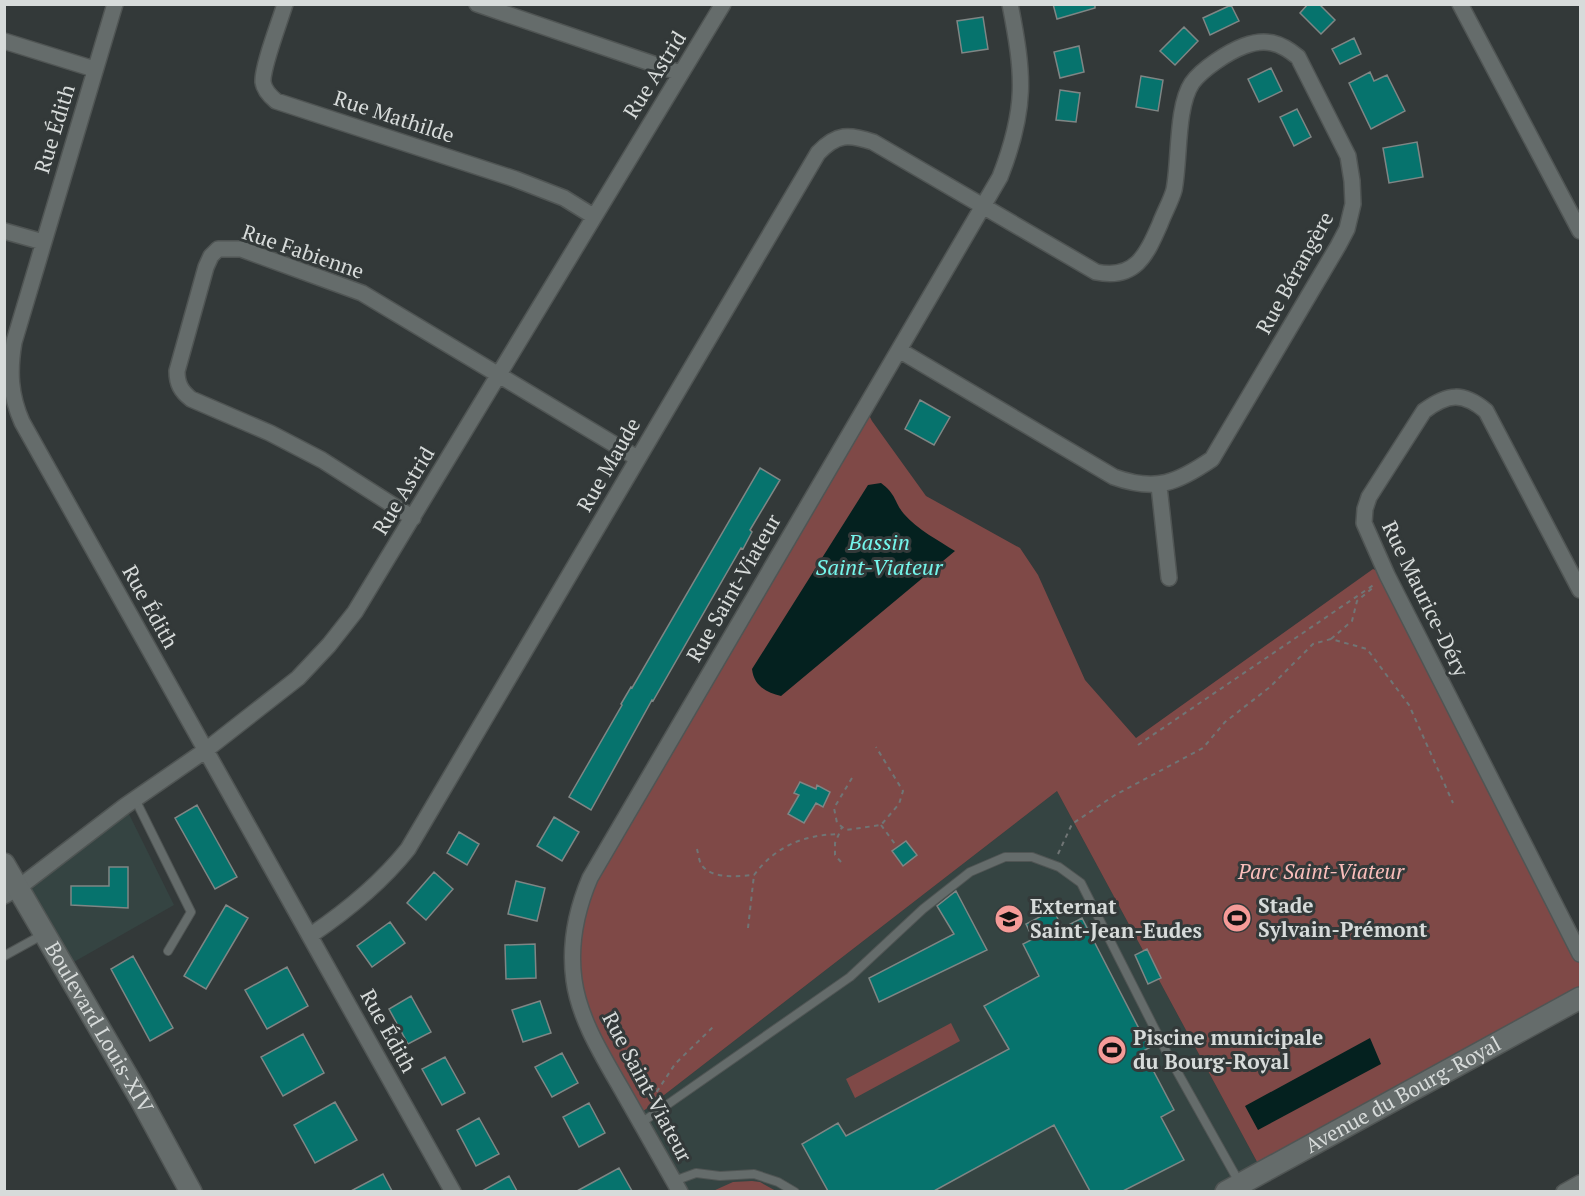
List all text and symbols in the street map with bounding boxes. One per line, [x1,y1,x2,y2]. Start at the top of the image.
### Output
street label: Rue Astrid [616,25,692,123]
street label: Rue Édith [27,81,81,177]
street label: Rue Mathilde [331,83,458,149]
street label: Rue Bérangère [1249,206,1339,339]
street label: Rue Fabienne [239,217,368,285]
street label: Rue Maude [570,412,646,517]
street label: Rue Astrid [366,441,441,540]
street label: Rue Saint-Viateur [679,509,787,666]
street label: Rue Maurice-Déry [1376,516,1476,681]
water label: Bassin Saint-Viateur [816,527,944,581]
street label: Rue Édith [116,560,185,653]
park label: Parc Saint-Viateur [1237,857,1405,885]
place label: Stade Sylvain-Prémont [1258,891,1428,943]
place label: Externat Saint-Jean-Eudes [1030,892,1202,944]
sports icon: Stade Sylvain-Prémont [1221,902,1253,934]
school or university icon: Externat Saint-Jean-Eudes [993,903,1025,935]
street label: Boulevard Louis-XIV [39,936,161,1118]
street label: Rue Édith [354,984,423,1077]
street label: Rue Saint-Viateur [596,1007,699,1166]
place label: Piscine municipale du Bourg-Royal [1133,1023,1323,1075]
street label: Avenue du Bourg-Royal [1300,1029,1506,1159]
sports icon: Piscine municipale du Bourg-Royal [1096,1034,1128,1066]

